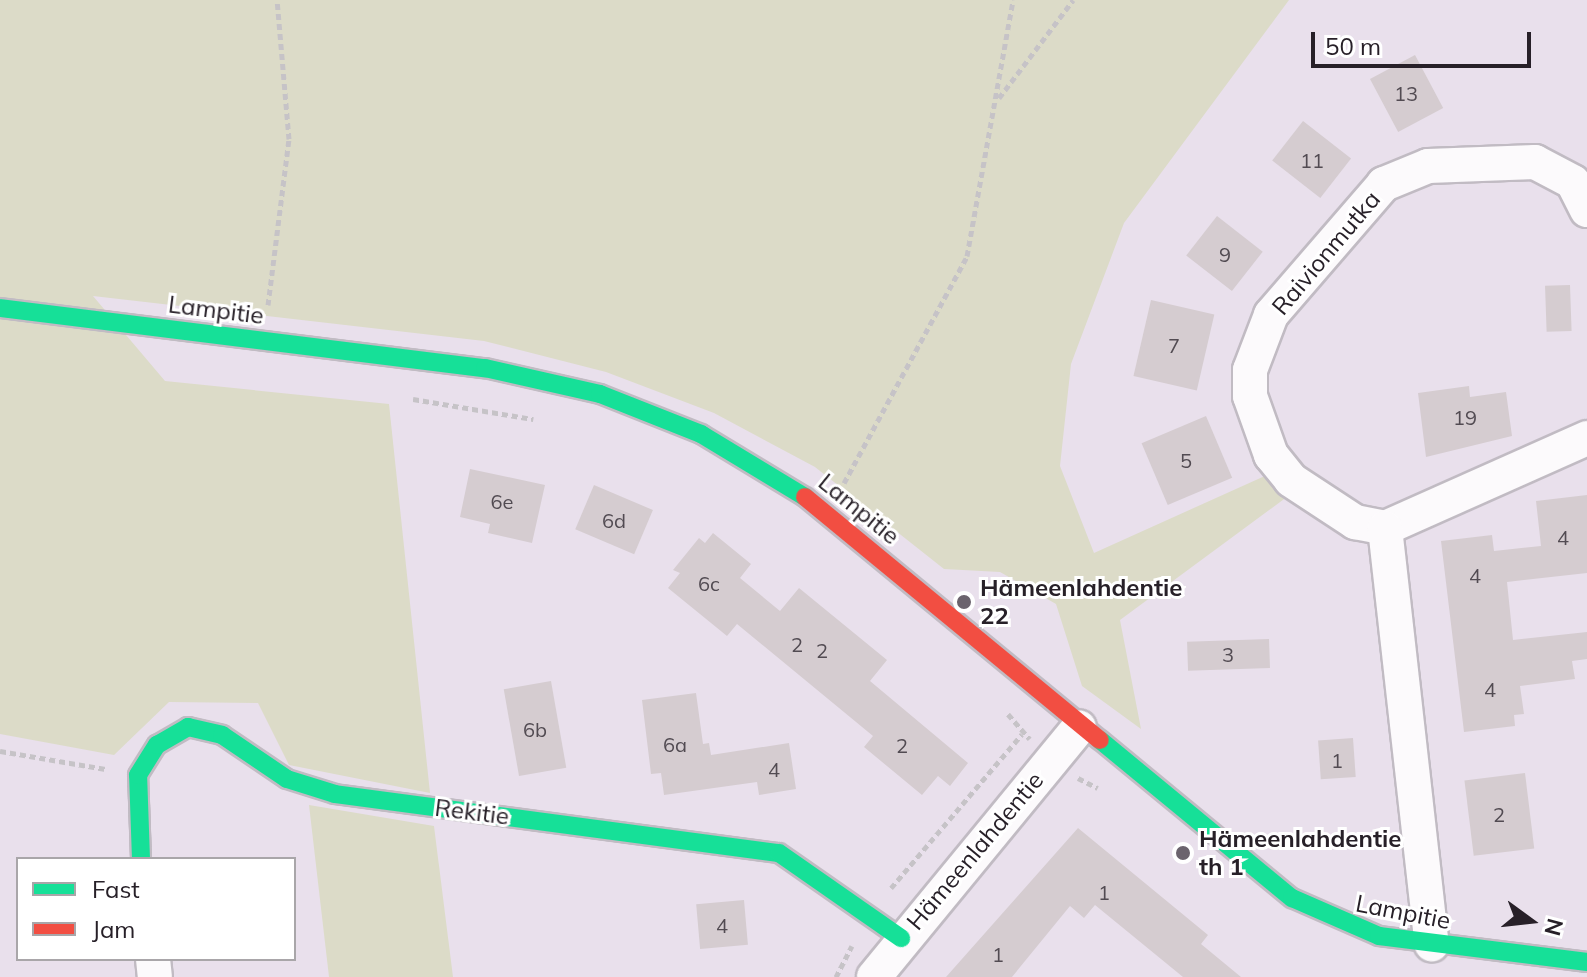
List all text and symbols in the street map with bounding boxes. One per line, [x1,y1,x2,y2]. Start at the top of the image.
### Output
scale bar [1315,16,1535,66]
text: 50 m [1325,31,1381,61]
house number: 13 [1394,81,1418,105]
house number: 11 [1300,148,1324,172]
street label: Raivionmutka [1266,185,1386,321]
house number: 9 [1219,242,1231,266]
street label: Lampitie [167,290,265,330]
house number: 7 [1168,333,1180,357]
house number: 19 [1453,405,1477,429]
house number: 5 [1180,448,1192,472]
street label: Lampitie [813,468,905,550]
house number: 6e [491,489,513,513]
house number: 6d [602,508,626,532]
house number: 4 [1557,525,1569,549]
house number: 4 [1469,563,1481,587]
house number: 6c [698,571,720,595]
place label: Hämeenlahdentie 22 [980,574,1182,630]
marker: Hämeenlahdentie 22 [955,593,973,611]
house number: 2 [791,632,803,656]
house number: 2 [816,638,828,662]
house number: 3 [1222,642,1234,666]
house number: 4 [1484,677,1496,701]
house number: 6b [523,717,547,741]
house number: 6a [663,732,687,756]
house number: 2 [896,733,908,757]
house number: 1 [1331,748,1343,772]
house number: 4 [768,757,780,781]
street label: Hämeenlahdentie [901,766,1049,936]
street label: Rekitie [433,793,511,831]
house number: 2 [1493,802,1505,826]
place label: Hämeenlahdentie th 1 [1199,825,1401,881]
marker: Hämeenlahdentie th 1 [1174,844,1192,862]
legend [16,857,296,961]
text: Fast [92,874,140,904]
house number: 1 [1098,880,1110,904]
north arrow [1491,881,1571,961]
street label: Lampitie [1353,889,1453,935]
house number: 4 [716,913,728,937]
text: Jam [92,914,135,944]
text: N [1539,916,1570,939]
house number: 1 [992,942,1004,966]

